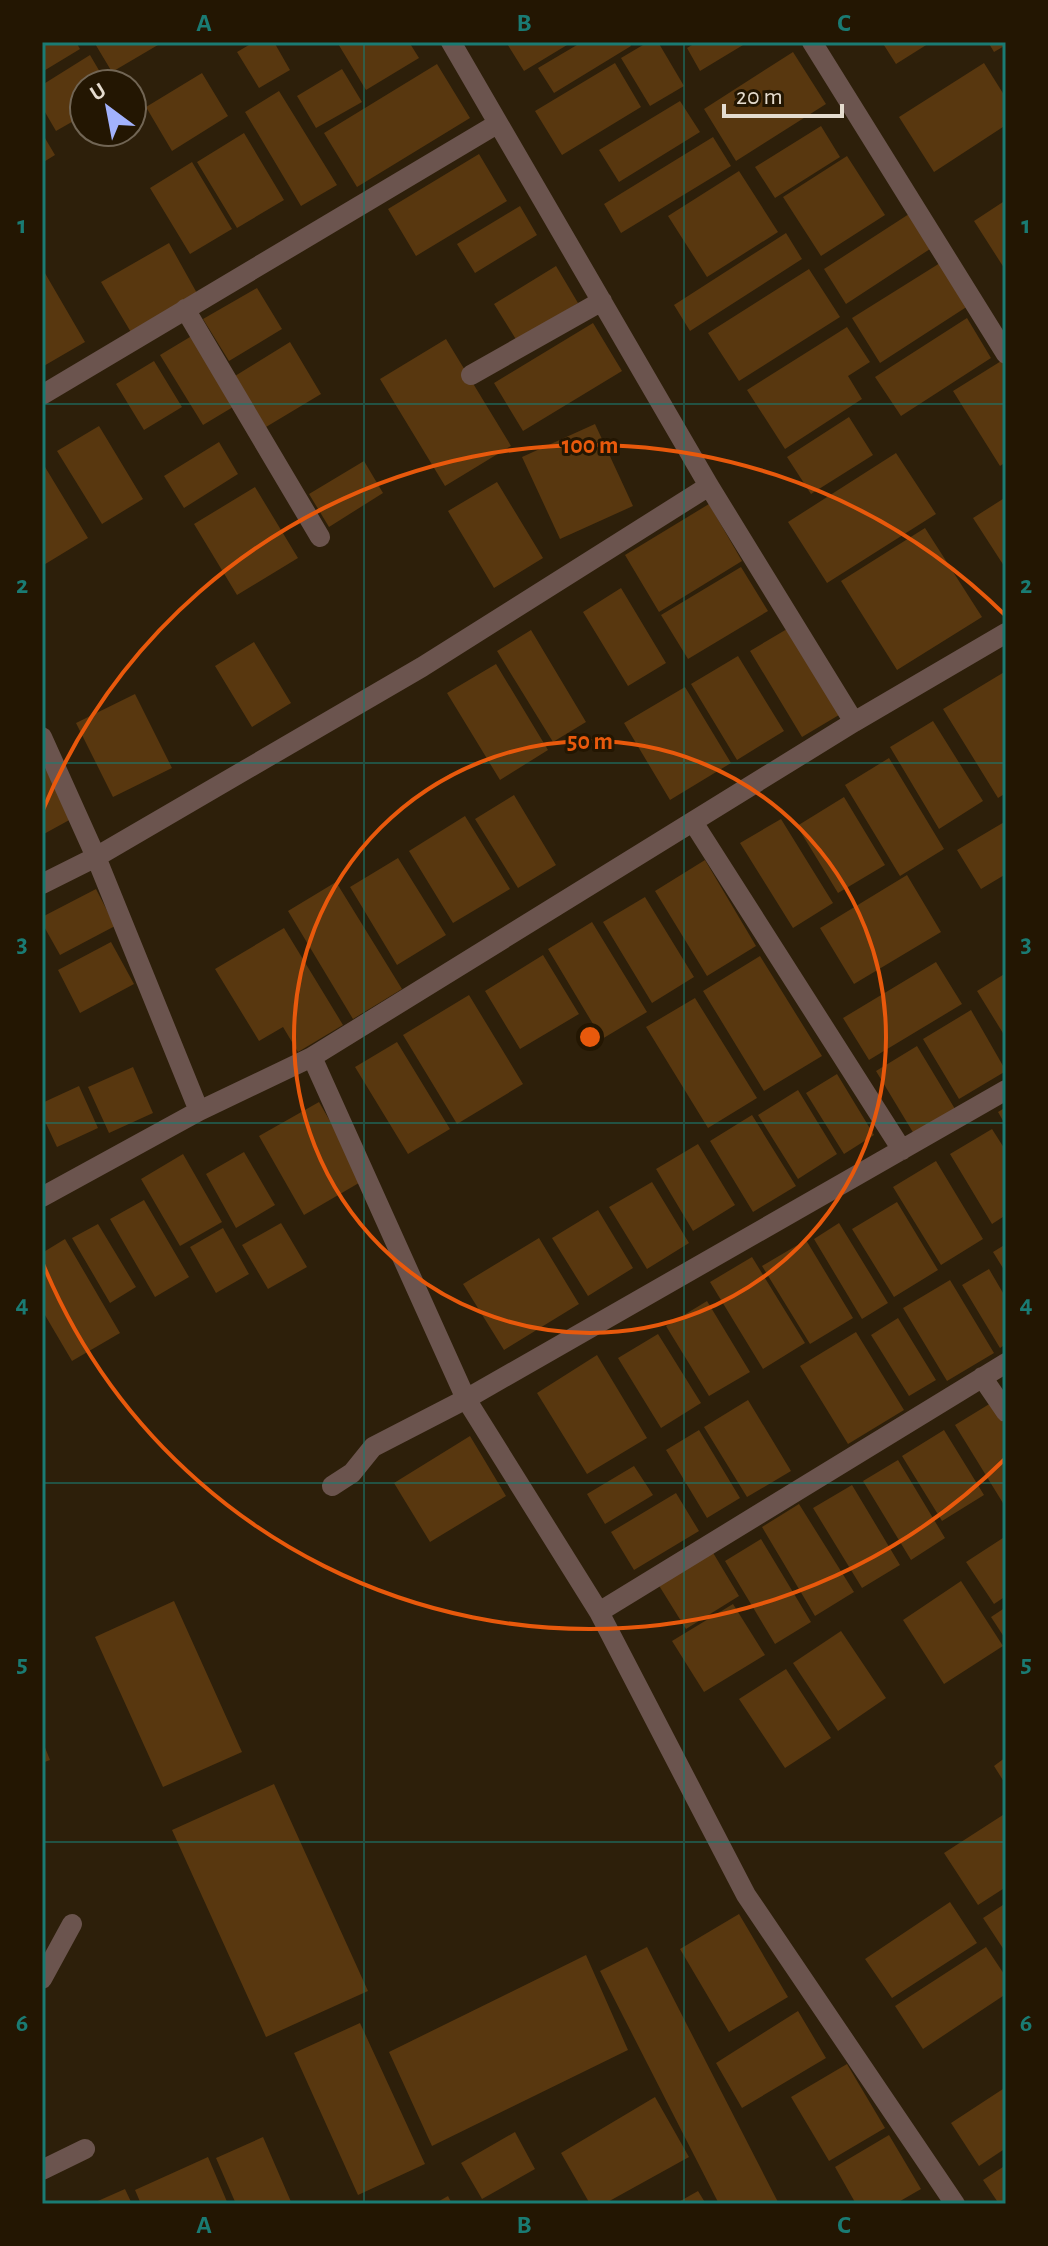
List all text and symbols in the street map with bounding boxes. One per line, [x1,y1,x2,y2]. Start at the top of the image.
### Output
text: A [196,10,212,36]
text: B [516,10,532,36]
text: C [837,10,851,36]
north arrow [68,68,148,148]
scale bar [724,68,842,118]
text: U [86,79,110,105]
text: 20 m [736,85,783,109]
text: 1 [17,212,27,238]
text: 1 [1021,212,1031,238]
text: 100 m [562,434,618,458]
text: 2 [16,572,28,598]
text: 2 [1020,572,1032,598]
text: 50 m [567,730,613,754]
text: 3 [16,931,28,957]
text: 3 [1020,931,1032,957]
centre of rings [576,1023,604,1051]
text: 4 [15,1291,29,1317]
text: 4 [1019,1291,1033,1317]
text: 5 [16,1651,28,1677]
text: 5 [1020,1651,1032,1677]
text: 6 [16,2010,28,2036]
text: 6 [1020,2010,1032,2036]
text: A [196,2212,212,2238]
text: B [516,2212,532,2238]
text: C [837,2212,851,2238]

